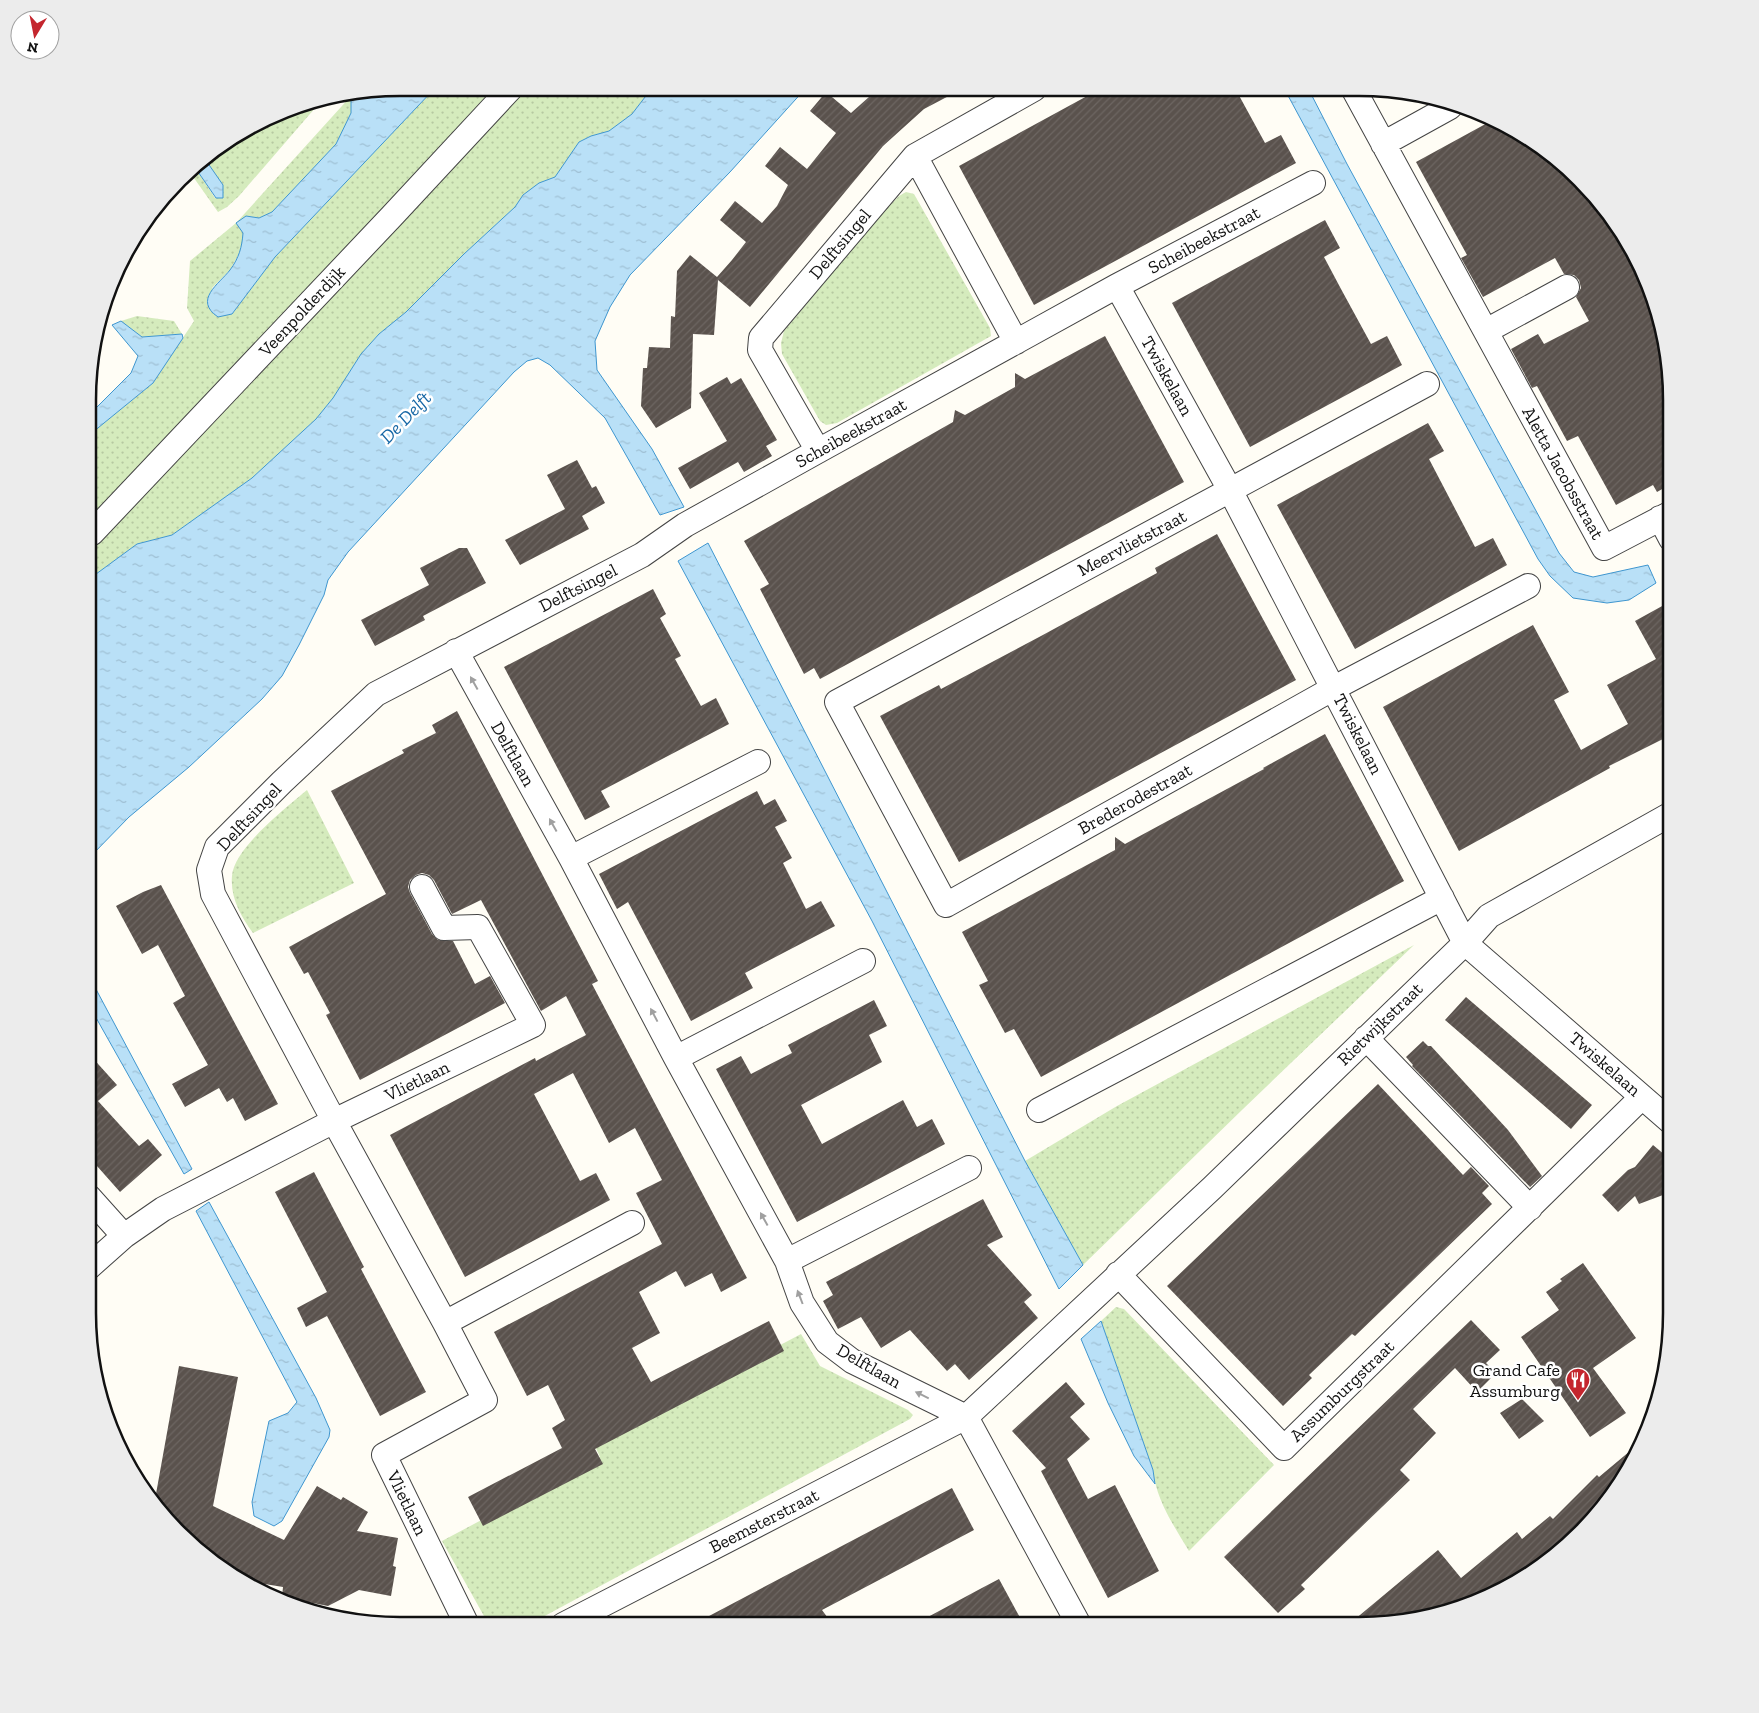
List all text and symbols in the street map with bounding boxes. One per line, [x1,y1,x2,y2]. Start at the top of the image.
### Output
north arrow [10,10,60,60]
text: N [26,38,40,57]
street label: Scheibeekstraat [1144,201,1264,279]
street label: Delftsingel [804,204,876,284]
street label: Veenpolderdijk [254,260,350,362]
street label: Twiskelaan [1136,332,1198,420]
water label: De Delft [375,386,436,448]
street label: Scheibeekstraat [792,393,911,473]
street label: Aletta Jacobsstraat [1517,403,1609,543]
street label: Meervlietstraat [1074,505,1190,581]
street label: Delftsingel [535,559,621,617]
one-way arrow [469,677,478,690]
street label: Twiskelaan [1328,690,1388,779]
street label: Delftlaan [486,718,540,791]
street label: Brederodestraat [1074,759,1196,839]
street label: Delftsingel [212,778,286,855]
one-way arrow [549,818,558,832]
street label: Rietwijkstraat [1333,978,1428,1070]
one-way arrow [650,1008,658,1022]
street label: Twiskelaan [1565,1027,1646,1101]
street label: Vlietlaan [380,1056,453,1106]
one-way arrow [760,1211,768,1226]
one-way arrow [796,1289,803,1304]
street label: Assumburgstraat [1285,1335,1399,1446]
street label: Delftlaan [833,1339,906,1394]
place label: Grand Cafe Assumburg [1470,1359,1560,1402]
restaurant icon: Grand Cafe Assumburg [1565,1367,1591,1401]
one-way arrow [915,1391,929,1399]
street label: Vlietlaan [382,1466,432,1539]
street label: Beemsterstraat [705,1484,823,1558]

